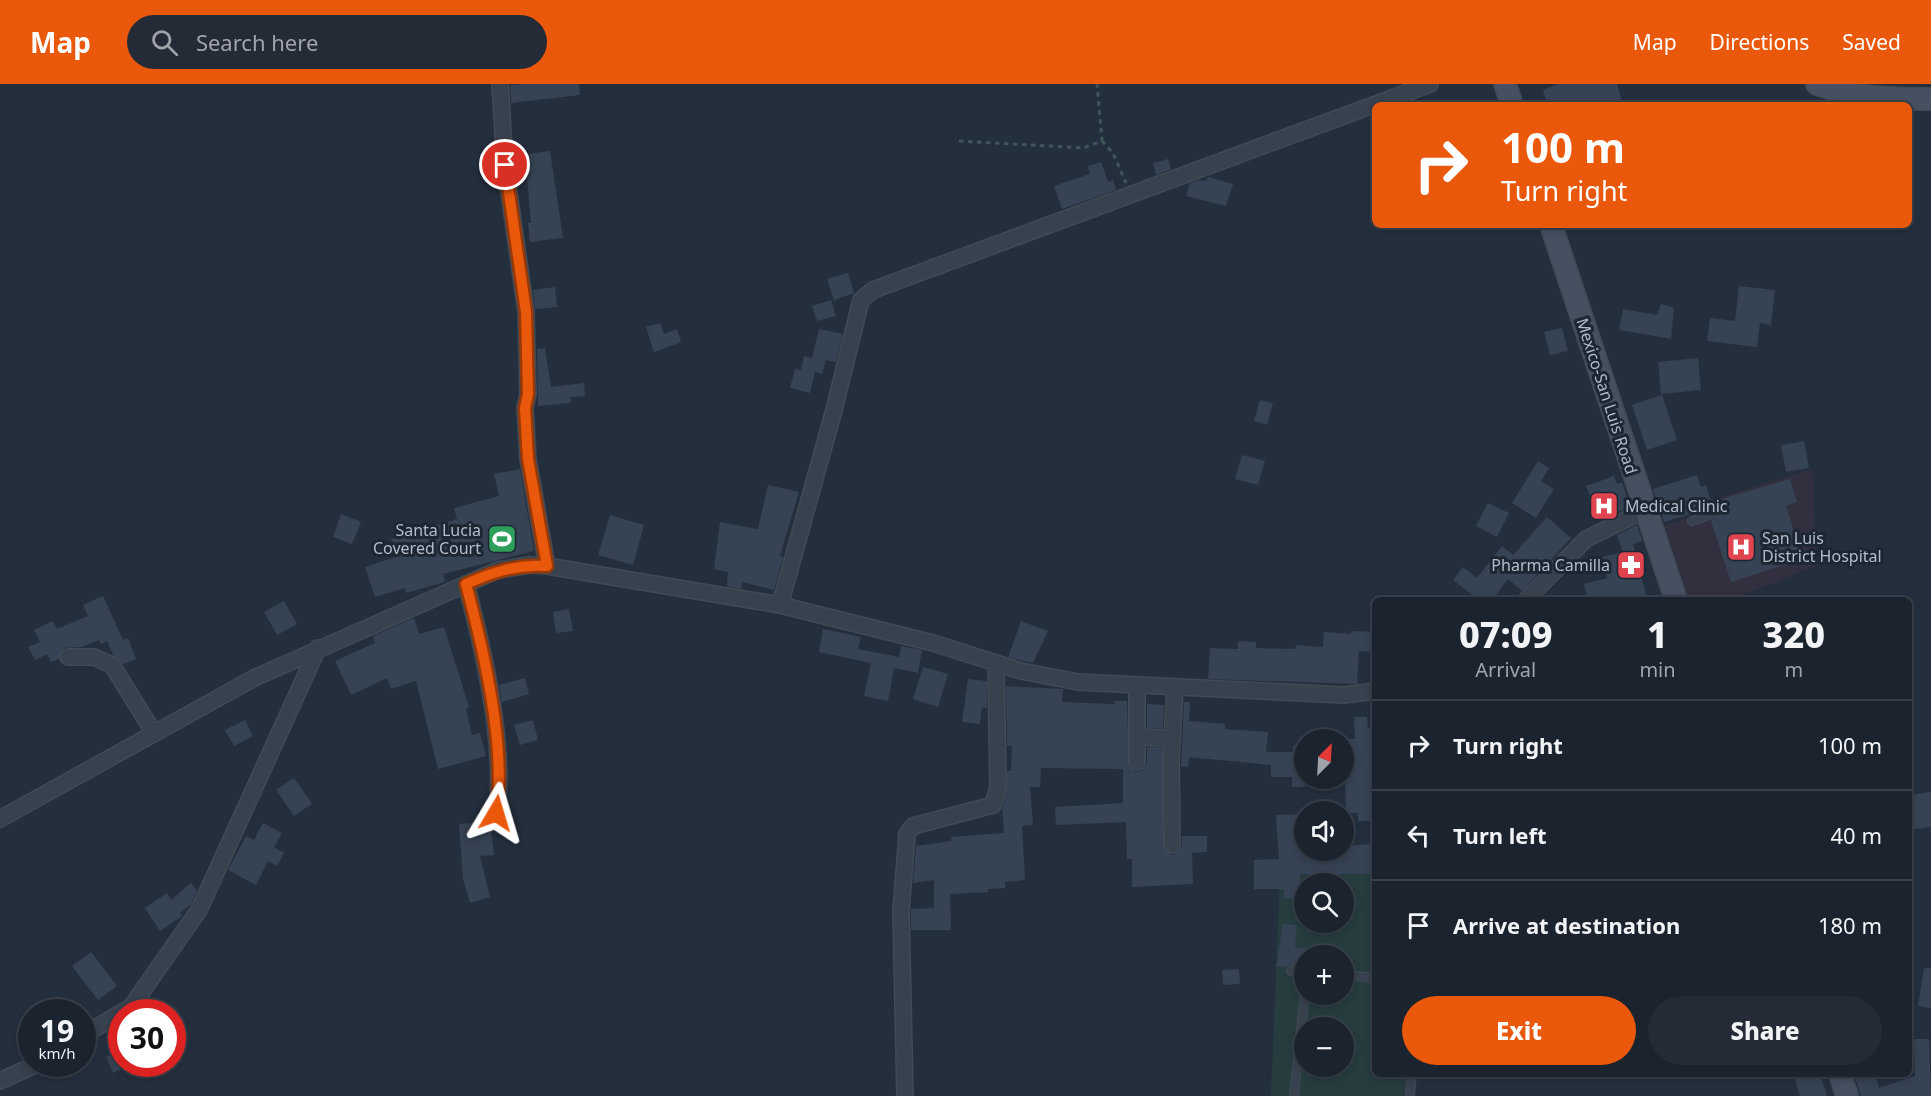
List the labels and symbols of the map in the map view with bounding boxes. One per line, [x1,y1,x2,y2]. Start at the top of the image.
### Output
pin [479,139,530,190]
street label: Mexico-San Luis Road [1571,315,1643,477]
hospital icon: Medical Clinic [1588,490,1620,522]
place label: Medical Clinic [1625,495,1728,517]
place label: Santa Lucia Covered Court [373,519,481,559]
sports icon: Santa Lucia Covered Court [486,523,518,555]
place label: San Luis District Hospital [1762,527,1882,567]
hospital icon: San Luis District Hospital [1725,531,1757,563]
pharmacy icon: Pharma Camilla [1615,549,1647,581]
place label: Pharma Camilla [1491,554,1610,576]
north arrow [1294,729,1354,789]
position arrow [464,781,528,845]
speed limit sign: 30 [108,999,186,1077]

